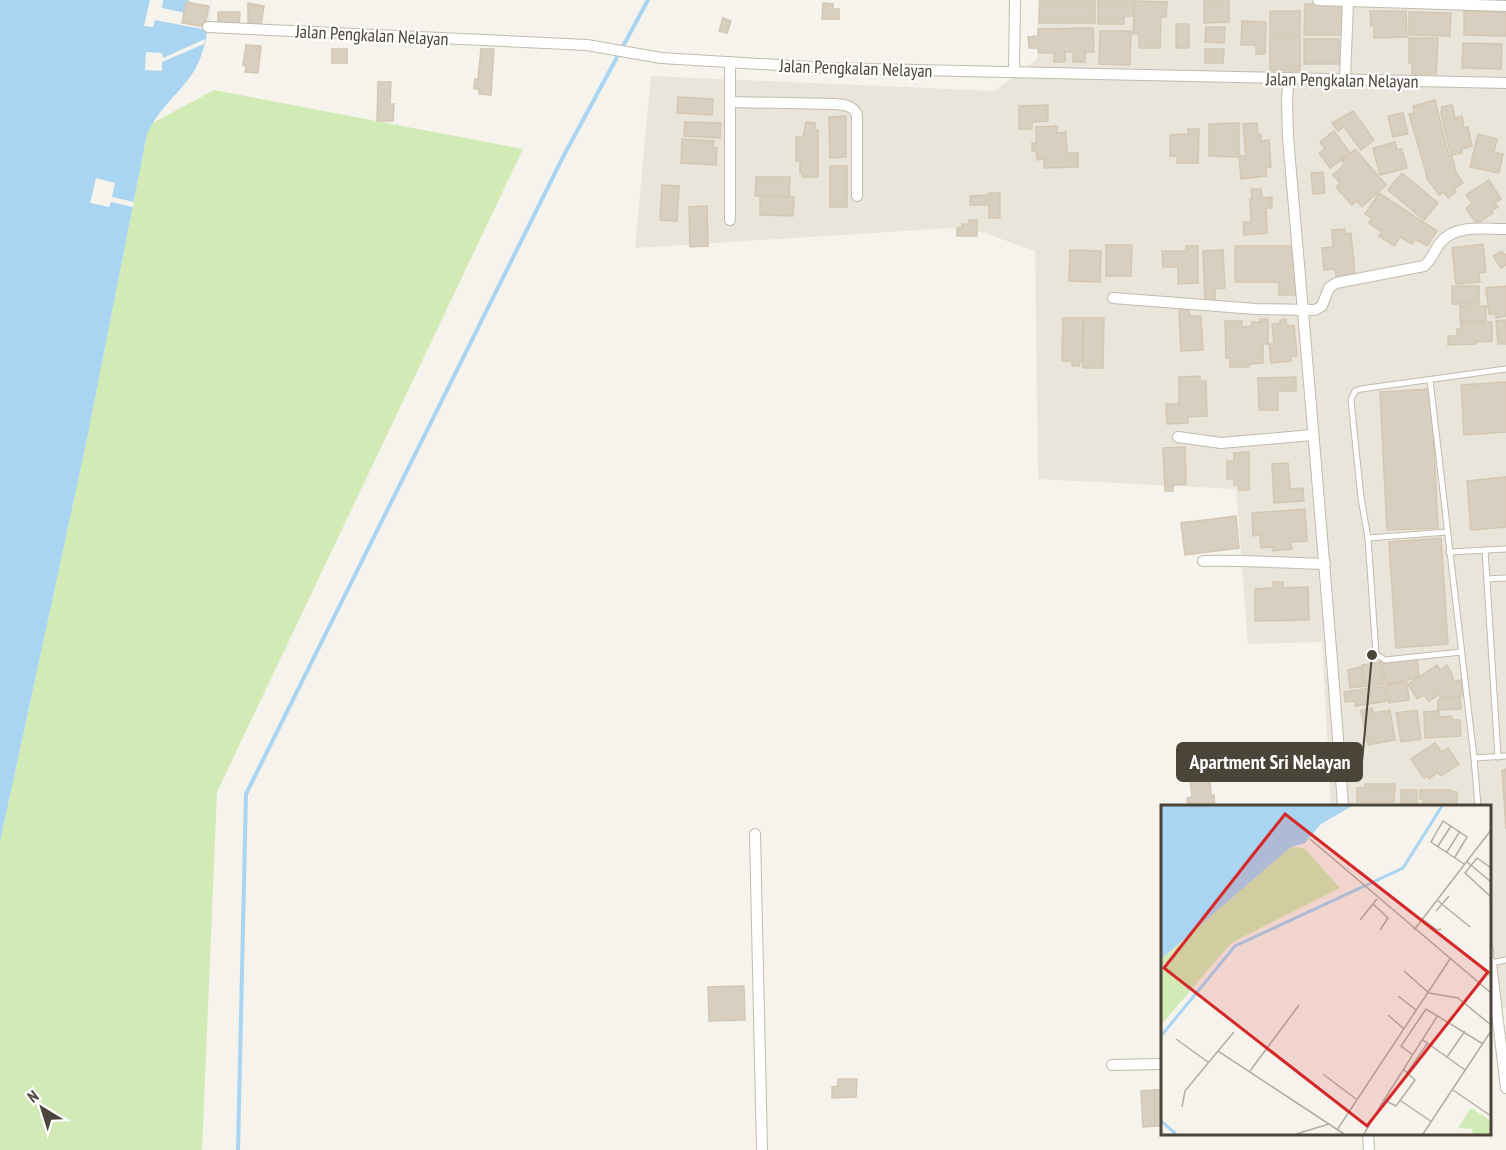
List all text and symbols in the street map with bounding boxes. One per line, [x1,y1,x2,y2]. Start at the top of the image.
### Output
street label: Jalan Pengkalan Nelayan [294,19,449,50]
street label: Jalan Pengkalan Nelayan [778,54,933,82]
street label: Jalan Pengkalan Nelayan [1264,67,1419,93]
callout: Apartment Sri Nelayan [1177,743,1362,781]
text: Apartment Sri Nelayan [1188,749,1351,775]
inset map [1161,805,1491,1135]
north arrow [12,1078,72,1138]
text: N [23,1086,42,1107]

